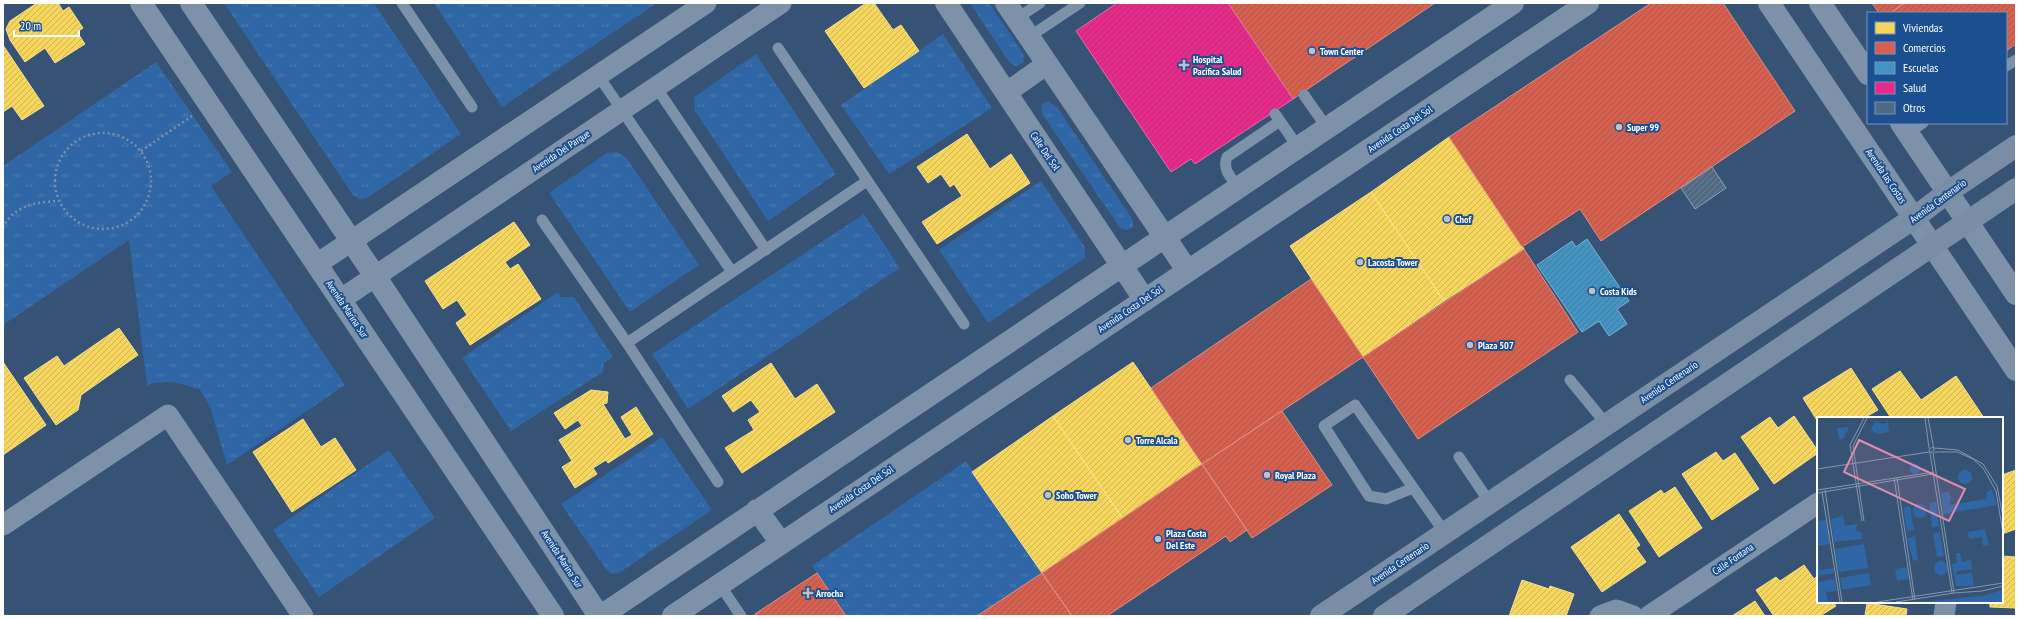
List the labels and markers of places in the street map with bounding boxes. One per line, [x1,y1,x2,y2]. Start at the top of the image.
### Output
place label: Town Center [1320,45,1364,58]
marker: Town Center [1307,46,1317,56]
place label: Hospital Pacifica Salud [1193,53,1242,78]
marker: Hospital Pacifica Salud [1178,59,1190,71]
place label: Super 99 [1627,121,1659,134]
marker: Super 99 [1614,122,1624,132]
place label: Chof [1455,213,1472,226]
marker: Chof [1442,214,1452,224]
place label: Lacosta Tower [1368,256,1418,269]
marker: Lacosta Tower [1355,257,1365,267]
place label: Costa Kids [1600,285,1637,298]
marker: Costa Kids [1587,286,1597,296]
place label: Plaza 507 [1478,339,1514,352]
marker: Plaza 507 [1465,340,1475,350]
place label: Torre Alcala [1136,434,1178,447]
marker: Torre Alcala [1123,435,1133,445]
place label: Royal Plaza [1275,469,1316,482]
marker: Royal Plaza [1262,470,1272,480]
place label: Soho Tower [1056,489,1097,502]
marker: Soho Tower [1043,490,1053,500]
place label: Plaza Costa Del Este [1166,527,1206,552]
marker: Plaza Costa Del Este [1153,534,1163,544]
place label: Arrocha [815,587,843,600]
marker: Arrocha [803,588,813,598]

